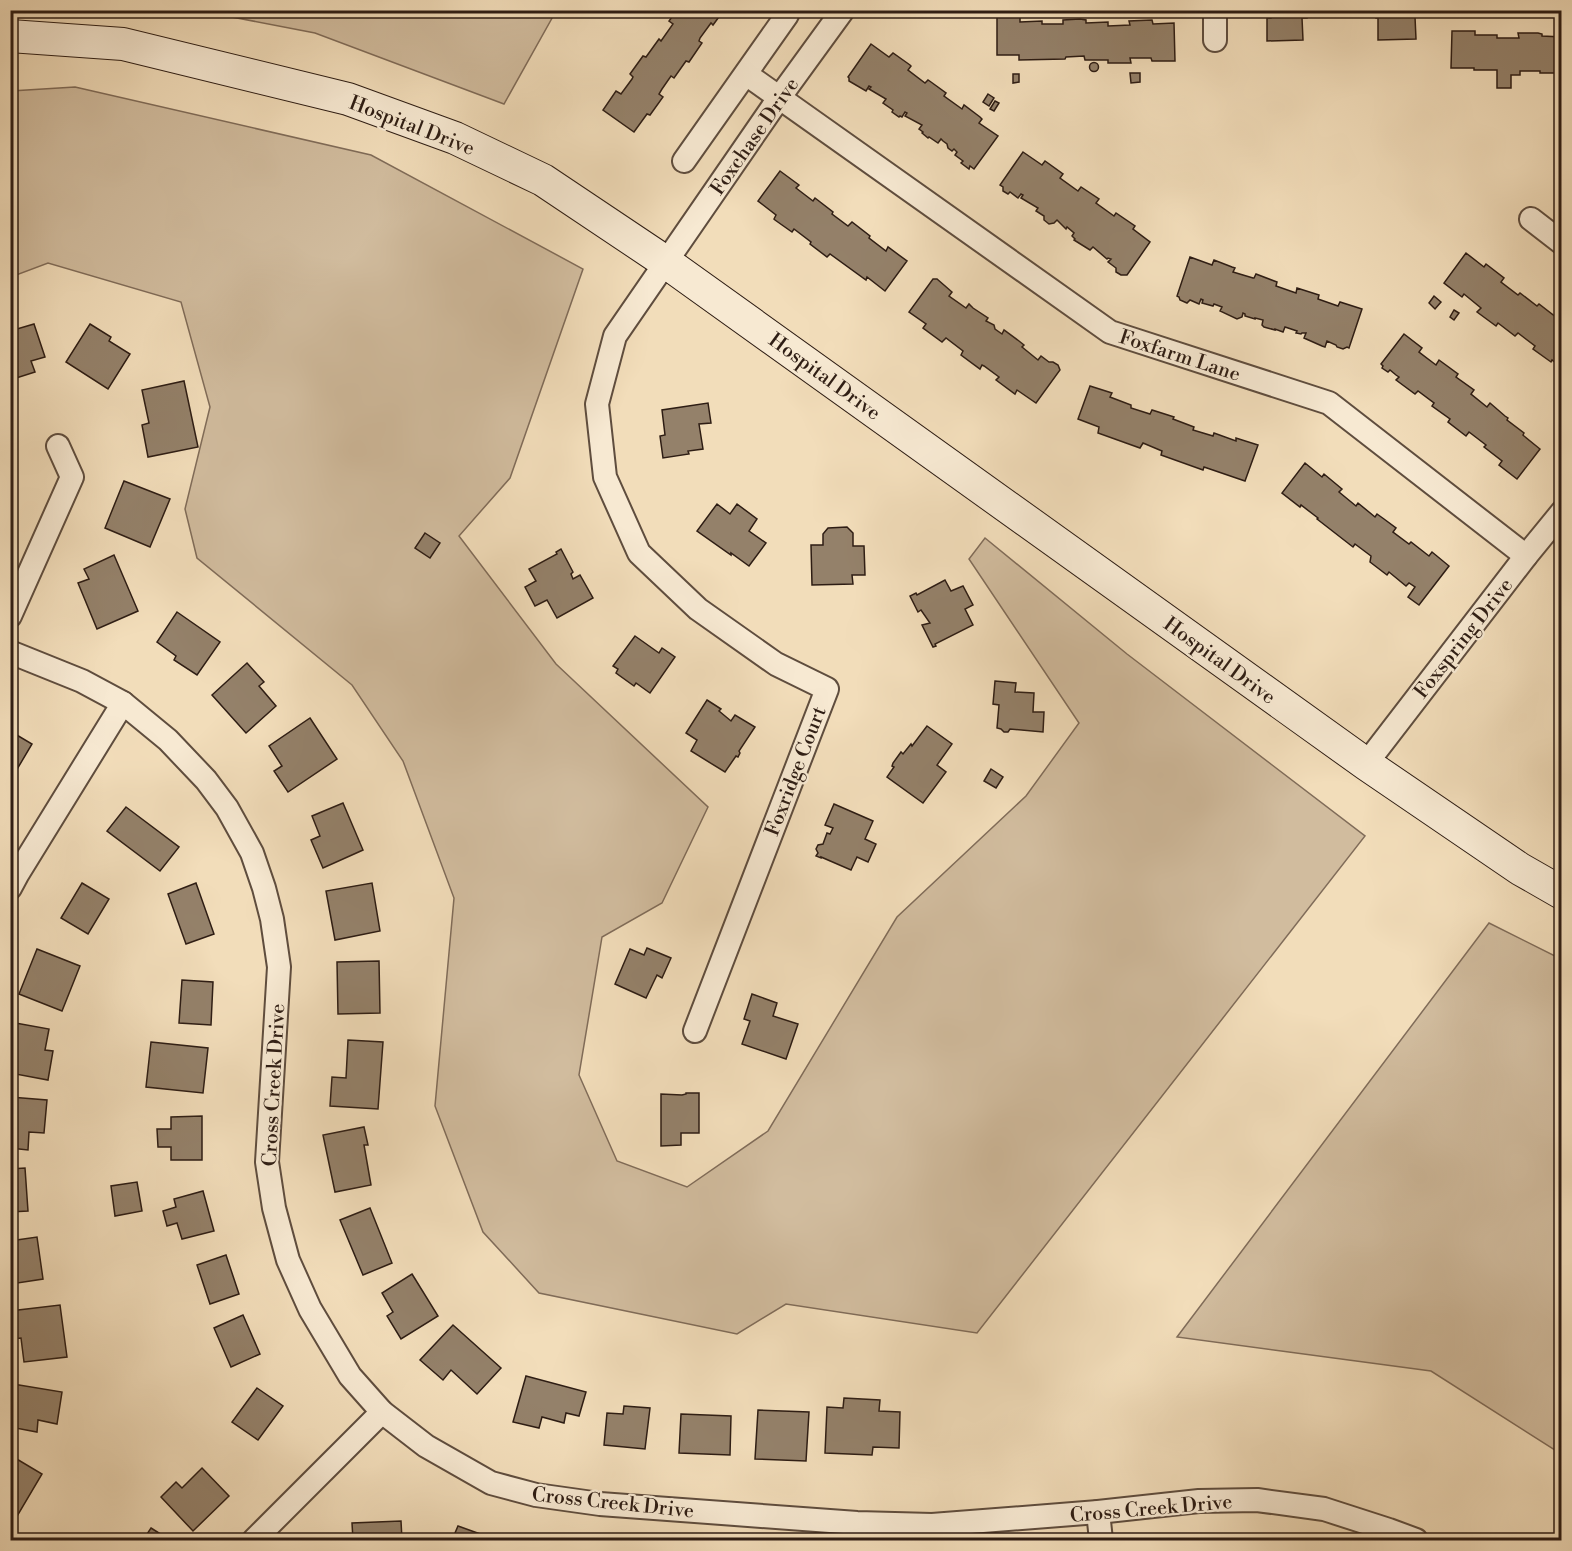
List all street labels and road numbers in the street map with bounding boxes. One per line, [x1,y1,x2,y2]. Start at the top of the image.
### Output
street label: Foxchase Drive [705,73,805,201]
street label: Hospital Drive [345,91,478,162]
street label: Foxfarm Lane [1116,325,1243,388]
street label: Hospital Drive [763,328,885,426]
street label: Foxspring Drive [1409,574,1519,704]
street label: Hospital Drive [1158,612,1280,710]
street label: Foxridge Court [760,703,833,840]
street label: Cross Creek Drive [258,1003,291,1167]
street label: Cross Creek Drive [531,1483,695,1524]
street label: Cross Creek Drive [1069,1490,1233,1529]

